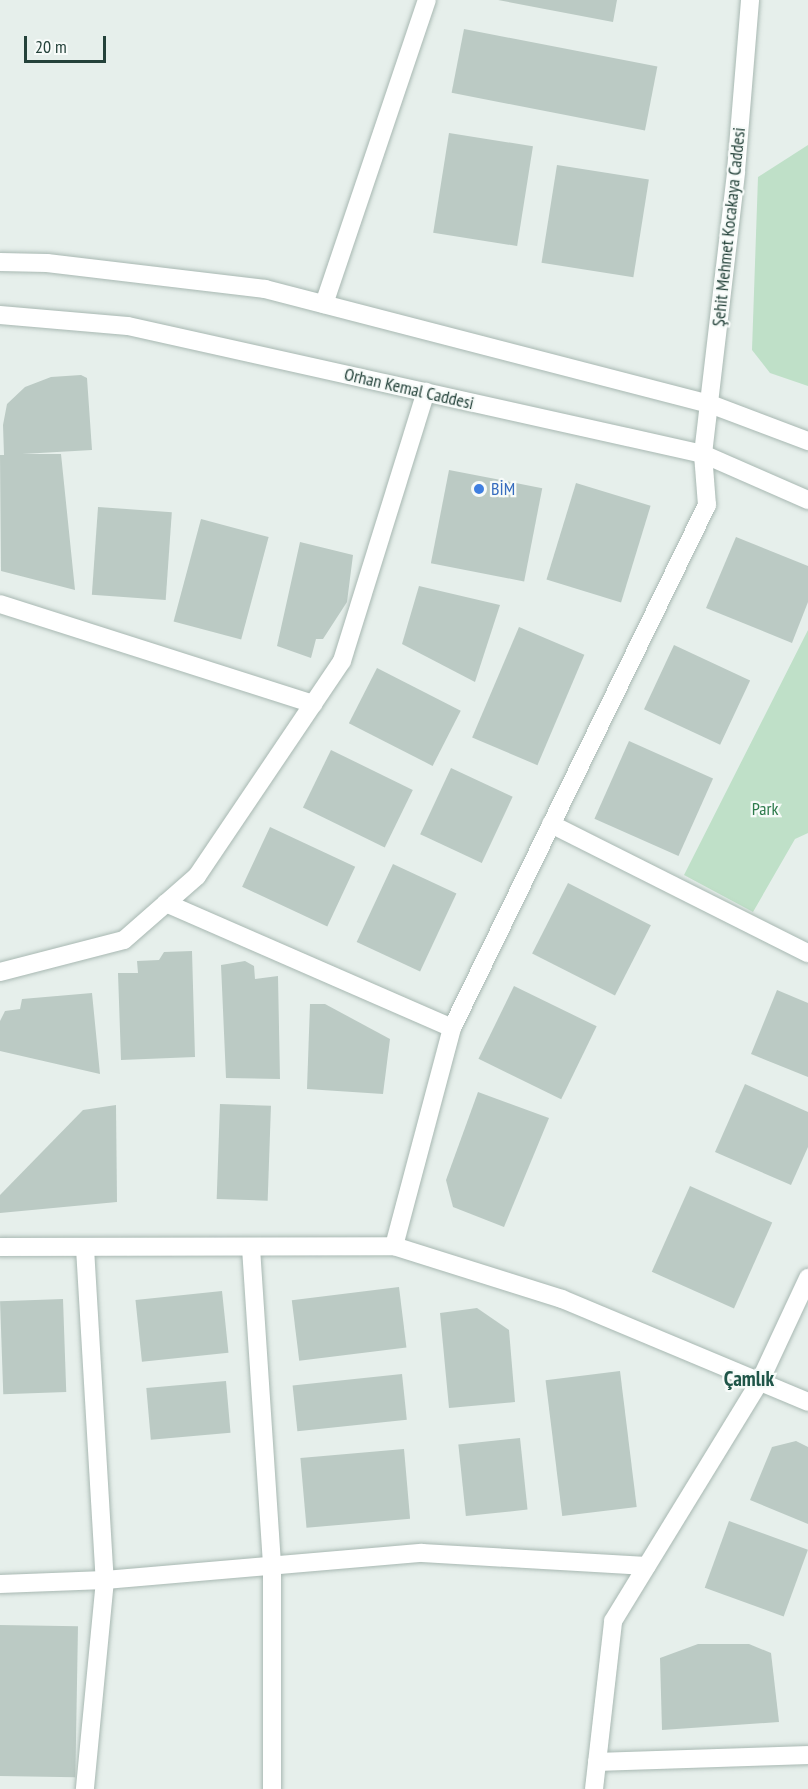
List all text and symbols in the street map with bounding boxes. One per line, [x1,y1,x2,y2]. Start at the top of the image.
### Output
scale bar [27,24,110,62]
text: 20 m [35,35,67,58]
street label: Şehit Mehmet Kocakaya Caddesi [708,126,750,328]
street label: Orhan Kemal Caddesi [342,364,476,414]
place label: BİM [491,478,515,500]
marker: BİM [472,482,486,496]
park label: Park [752,798,778,820]
district label: Çamlık [724,1366,774,1392]

